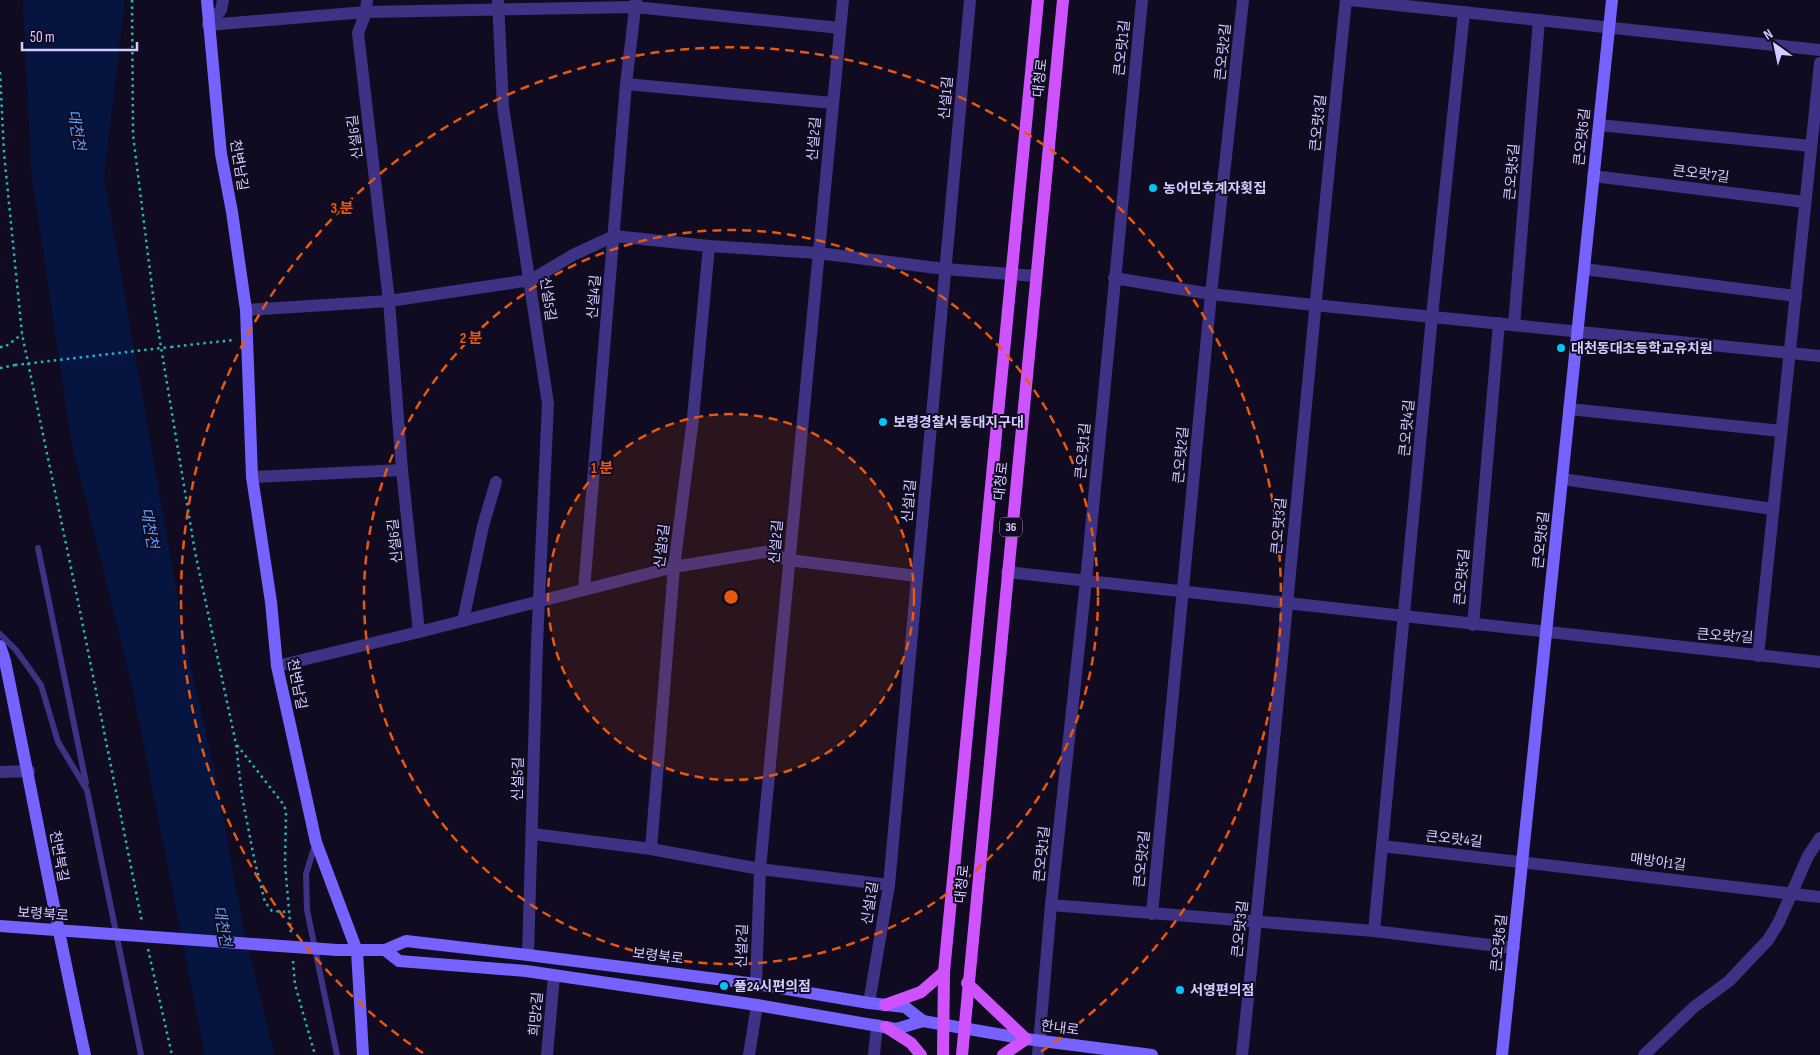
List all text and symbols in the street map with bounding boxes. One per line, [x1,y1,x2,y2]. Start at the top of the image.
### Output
street label: 큰오랏1길 [1111,19,1133,77]
scale bar [22,20,138,52]
north arrow [1750,20,1800,70]
street label: 큰오랏2길 [1212,23,1234,81]
text: N [1760,25,1776,44]
text: 50 m [30,28,55,47]
street label: 대청로 [1030,58,1050,98]
street label: 신설1길 [936,76,956,120]
street label: 큰오랏3길 [1307,94,1329,152]
street label: 큰오랏6길 [1571,107,1593,167]
water label: 대천천 [63,108,89,154]
street label: 신설6길 [344,114,366,160]
street label: 신설2길 [804,116,824,162]
street label: 천변남길 [227,138,251,192]
street label: 큰오랏5길 [1501,143,1523,201]
street label: 큰오랏7길 [1672,162,1730,186]
place label: 농어민후계자횟집 [1163,180,1266,197]
marker: 농어민후계자횟집 [1147,182,1159,194]
text: 3 분 [331,199,354,218]
street label: 신설4길 [584,274,604,320]
street label: 신설5길 [537,276,559,322]
text: 2 분 [460,329,483,348]
place label: 대천동대초등학교유치원 [1571,340,1713,357]
marker: 대천동대초등학교유치원 [1555,342,1567,354]
street label: 큰오랏4길 [1396,399,1418,457]
place label: 보령경찰서 동대지구대 [893,414,1024,431]
marker: 보령경찰서 동대지구대 [877,416,889,428]
street label: 큰오랏1길 [1072,422,1094,480]
street label: 큰오랏2길 [1170,426,1192,484]
text: 1 분 [591,459,613,478]
street label: 대청로 [991,461,1011,501]
street label: 신설1길 [899,479,919,523]
street label: 큰오랏3길 [1268,497,1290,555]
water label: 대천천 [136,506,162,552]
street label: 큰오랏6길 [1530,510,1552,570]
street label: 신설6길 [384,518,406,564]
road number: 36 [1000,518,1022,536]
street label: 신설2길 [766,519,786,565]
street label: 신설3길 [651,523,673,569]
street label: 큰오랏5길 [1451,548,1473,606]
centre of rings [722,588,740,606]
street label: 큰오랏7길 [1696,626,1754,646]
street label: 천변남길 [284,657,310,711]
street label: 신설5길 [509,757,527,801]
street label: 큰오랏1길 [1031,825,1053,883]
street label: 큰오랏4길 [1425,828,1483,850]
street label: 천변북길 [46,829,72,883]
street label: 큰오랏2길 [1131,830,1153,888]
street label: 매방아1길 [1629,850,1687,874]
street label: 대청로 [952,864,972,904]
street label: 신설1길 [858,880,882,926]
street label: 큰오랏3길 [1229,900,1251,958]
street label: 보령북로 [17,904,69,924]
water label: 대천천 [209,904,235,950]
street label: 큰오랏6길 [1488,913,1510,973]
street label: 신설2길 [733,924,751,968]
street label: 보령북로 [631,944,685,968]
place label: 풀24시편의점 [734,978,811,995]
marker: 풀24시편의점 [718,980,730,992]
place label: 서영편의점 [1190,982,1254,999]
marker: 서영편의점 [1174,984,1186,996]
street label: 희망2길 [526,991,546,1037]
street label: 한내로 [1040,1017,1080,1039]

